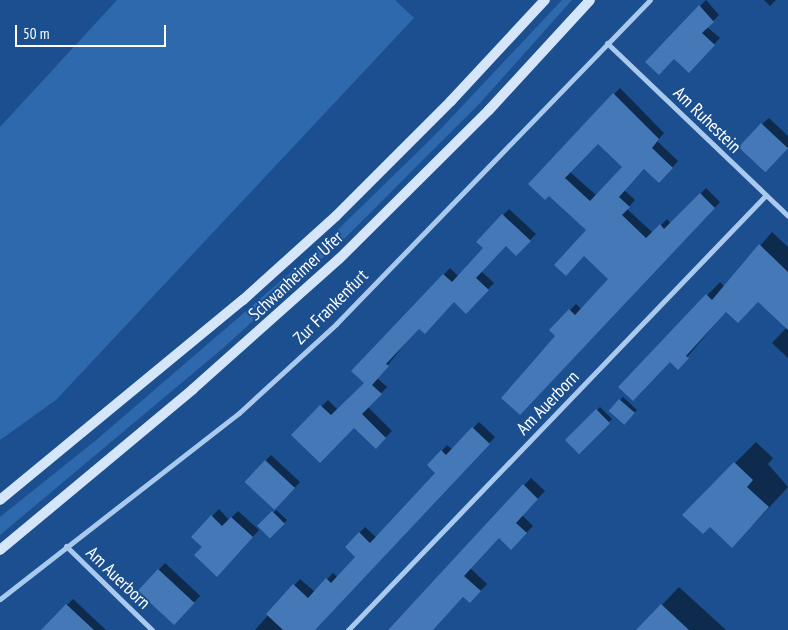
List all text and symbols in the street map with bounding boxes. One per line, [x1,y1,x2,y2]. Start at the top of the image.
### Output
scale bar [18,15,169,47]
text: 50 m [23,24,49,43]
street label: Am Ruhestein [669,82,745,158]
street label: Schwanheimer Ufer [244,227,348,325]
street label: Zur Frankenfurt [289,265,373,349]
street label: Am Auerborn [512,366,584,440]
street label: Am Auerborn [81,542,155,614]

